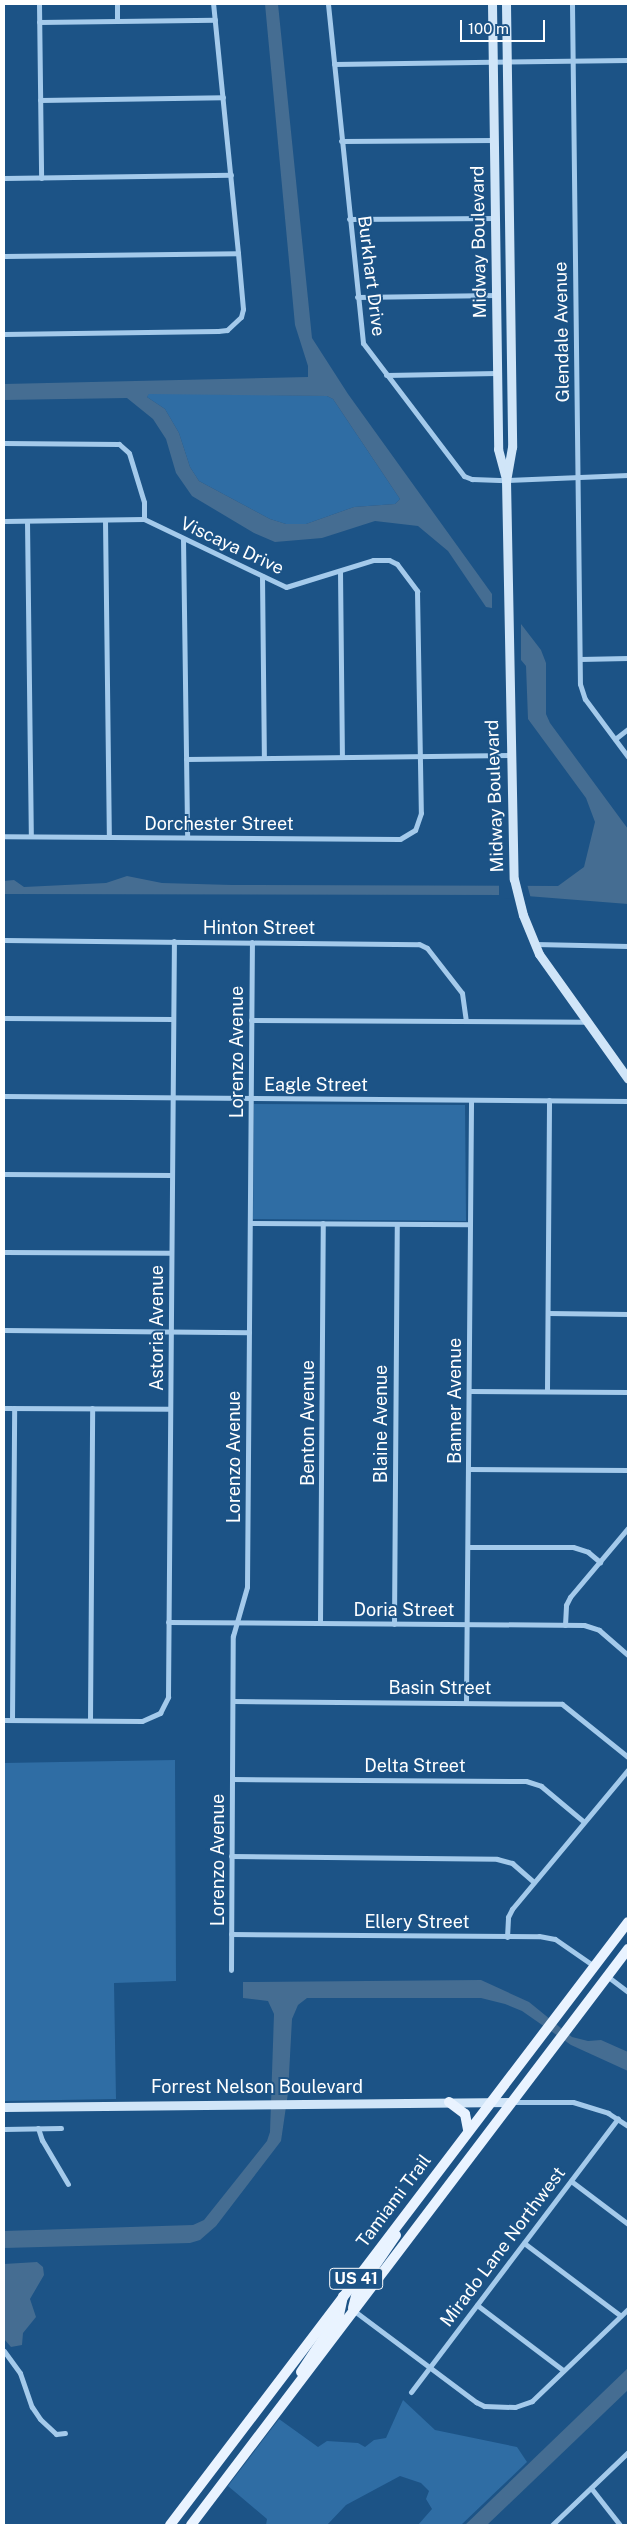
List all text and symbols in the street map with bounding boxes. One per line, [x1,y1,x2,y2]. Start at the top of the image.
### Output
scale bar [462,10,547,42]
text: 100 m [468,20,509,37]
street label: Midway Boulevard [467,165,491,319]
street label: Burkhart Drive [353,214,389,338]
street label: Glendale Avenue [550,261,574,403]
street label: Viscaya Drive [177,513,287,579]
street label: Midway Boulevard [482,719,508,873]
street label: Dorchester Street [144,813,294,835]
street label: Hinton Street [203,917,315,939]
street label: Lorenzo Avenue [226,986,248,1118]
street label: Eagle Street [264,1074,368,1096]
street label: Astoria Avenue [146,1265,168,1391]
street label: Banner Avenue [444,1338,466,1464]
street label: Benton Avenue [297,1360,319,1486]
street label: Blaine Avenue [370,1365,392,1483]
street label: Lorenzo Avenue [223,1391,245,1523]
street label: Doria Street [353,1599,455,1621]
street label: Basin Street [389,1677,491,1699]
street label: Delta Street [364,1755,466,1777]
street label: Lorenzo Avenue [207,1794,229,1926]
street label: Ellery Street [364,1911,470,1933]
street label: Forrest Nelson Boulevard [151,2076,363,2098]
street label: Tamiami Trail [352,2150,436,2252]
street label: Mirado Lane Northwest [436,2163,570,2331]
road number: US 41 [328,2266,384,2292]

